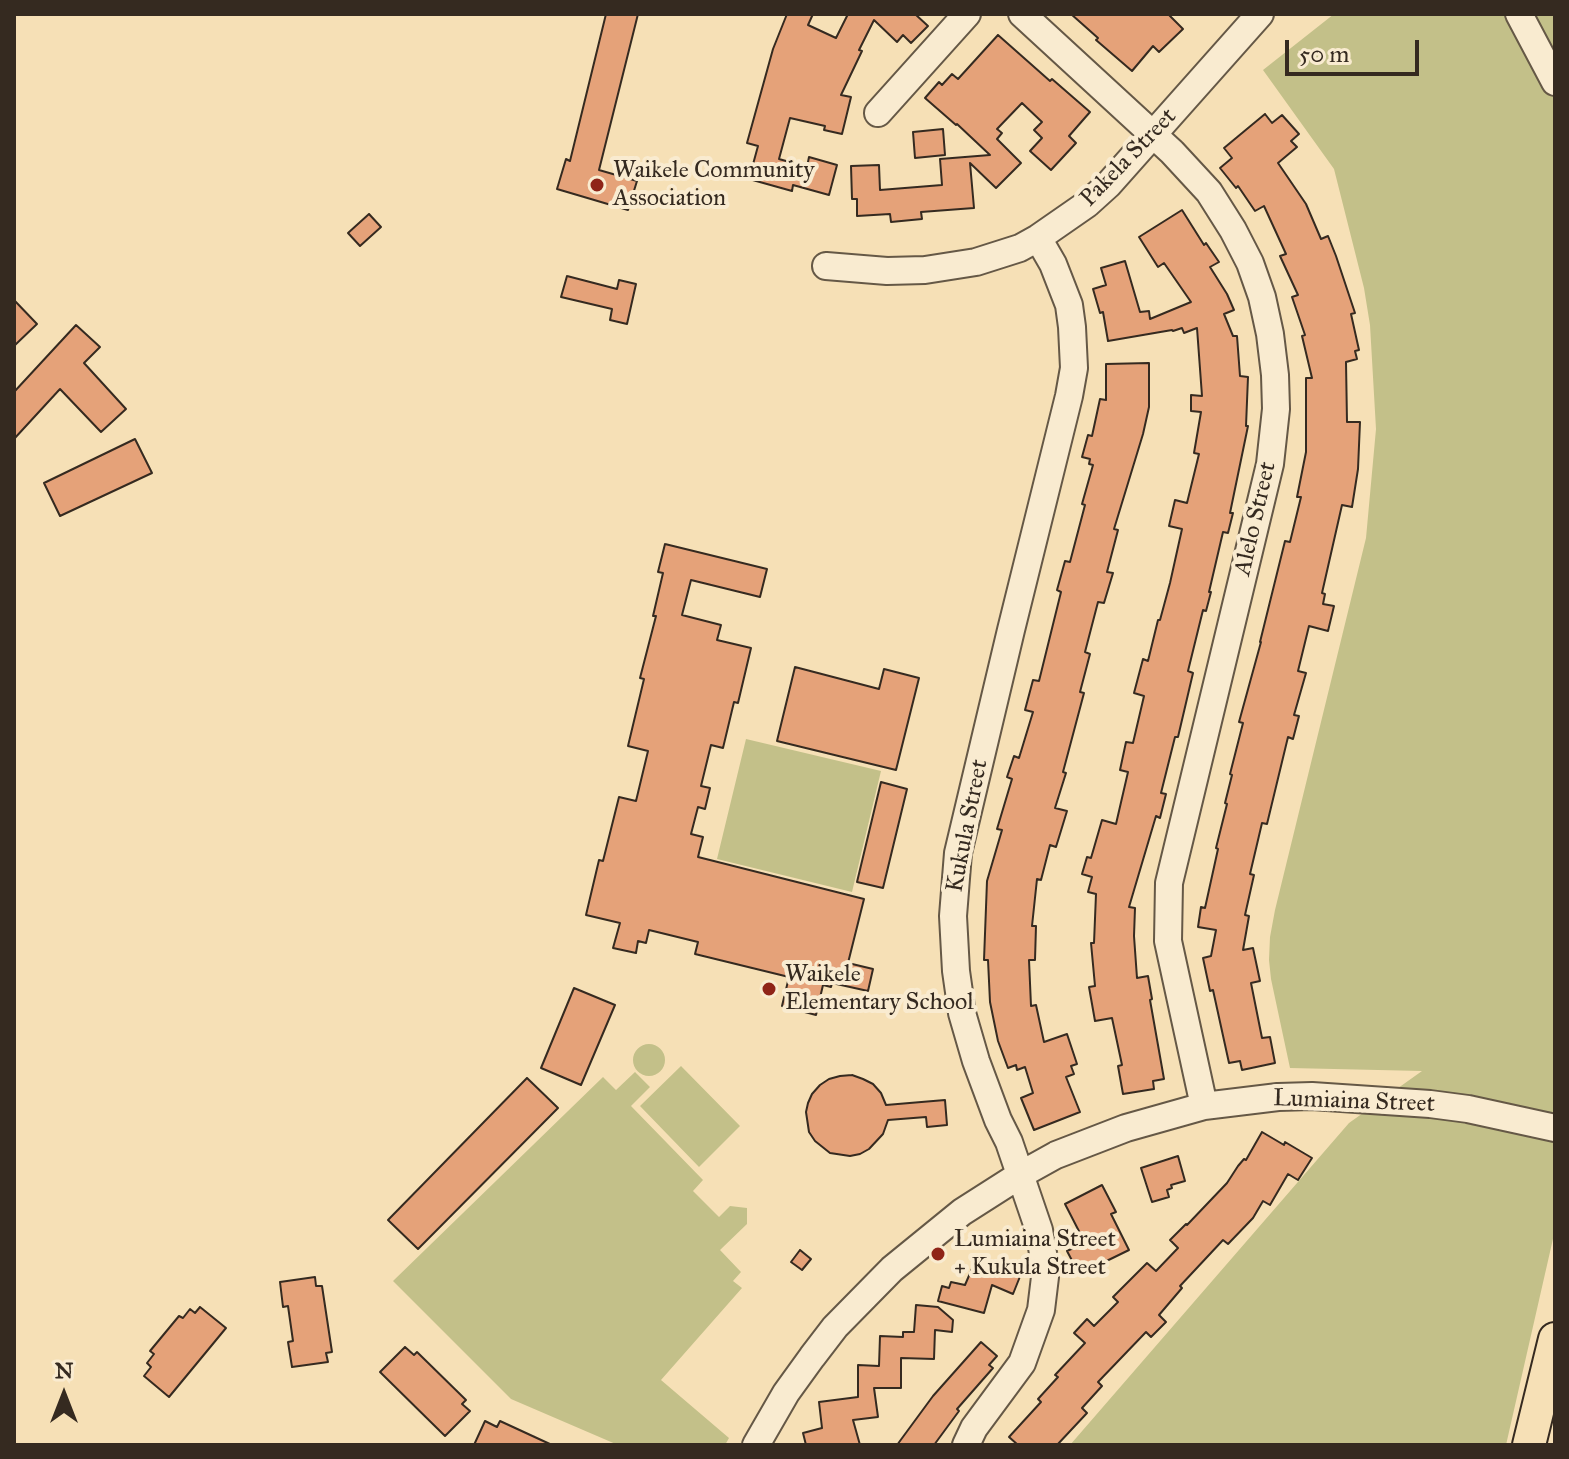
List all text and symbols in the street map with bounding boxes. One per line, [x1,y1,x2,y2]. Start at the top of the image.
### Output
scale bar [1289,24,1423,74]
text: 50 m [1299,39,1349,69]
street label: Pakela Street [1075,103,1183,213]
place label: Waikele Community Association [613,157,815,213]
marker: Waikele Community Association [588,176,606,194]
street label: Alelo Street [1229,459,1283,579]
street label: Kukula Street [941,757,995,895]
place label: Waikele Elementary School [785,961,974,1017]
marker: Waikele Elementary School [760,980,778,998]
street label: Lumiaina Street [1273,1085,1435,1119]
place label: Lumiaina Street + Kukula Street [954,1226,1116,1282]
marker: Lumiaina Street + Kukula Street [929,1245,947,1263]
north arrow [24,1355,104,1435]
text: N [55,1357,73,1384]

